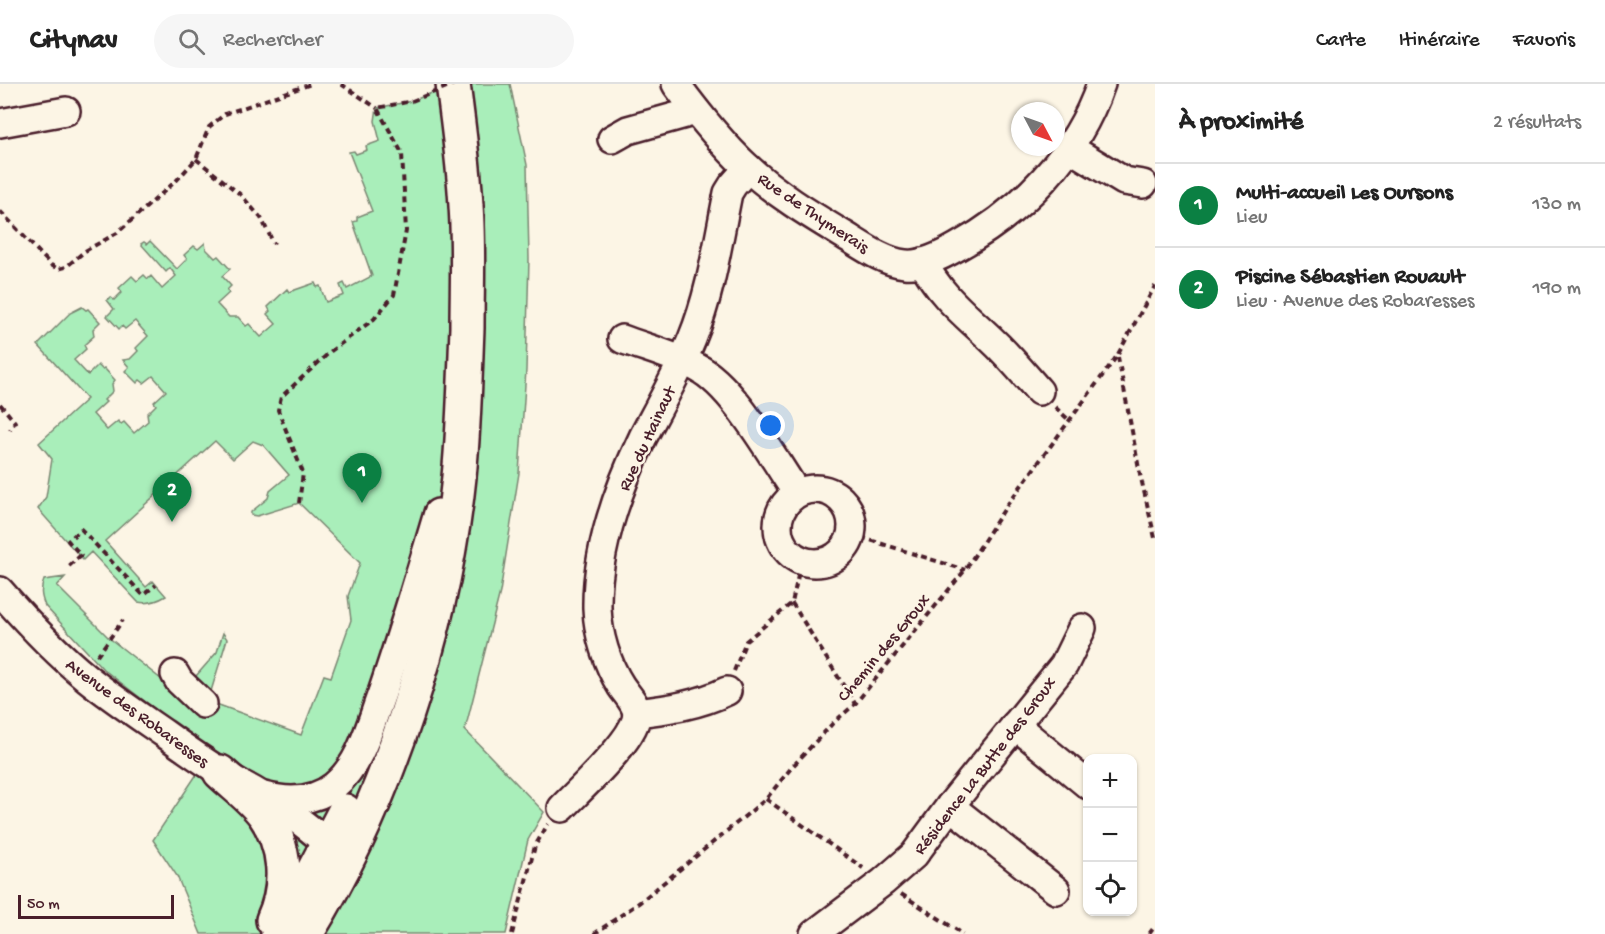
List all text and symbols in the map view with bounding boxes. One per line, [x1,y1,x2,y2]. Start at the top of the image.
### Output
search box [154,14,574,68]
text: Citynav [30,25,118,58]
icon: search [175,25,208,58]
text: Rechercher [223,28,322,54]
text: Carte [1316,29,1366,54]
text: Itinéraire [1399,29,1480,54]
text: Favoris [1513,29,1575,54]
north arrow [1011,102,1065,156]
text: À proximité [1179,108,1303,139]
text: 2 résultats [1493,112,1581,135]
street label: Rue de Thymerais [753,169,873,260]
text: Multi-accueil Les Oursons [1236,181,1453,207]
text: 1 [1194,194,1203,217]
text: 130 m [1532,194,1581,217]
text: Lieu [1236,207,1267,230]
text: Piscine Sébastien Rouault [1236,265,1464,291]
text: 2 [1194,278,1203,301]
text: 190 m [1533,278,1581,301]
text: Lieu · Avenue des Robaresses [1236,291,1474,314]
street label: Rue du Hainaut [615,382,682,495]
your location [756,411,785,440]
pin: 1 [342,454,382,503]
pin: 2 [152,472,192,522]
street label: Chemin des Groux [834,590,936,707]
street label: Avenue des Robaresses [61,655,213,774]
street label: Résidence La Butte des Groux [910,673,1062,860]
map controls [1083,754,1137,916]
button: + [1083,754,1137,808]
button: − [1083,808,1137,862]
button: locate [1083,862,1137,916]
scale bar [18,892,174,920]
text: 50 m [27,896,60,915]

